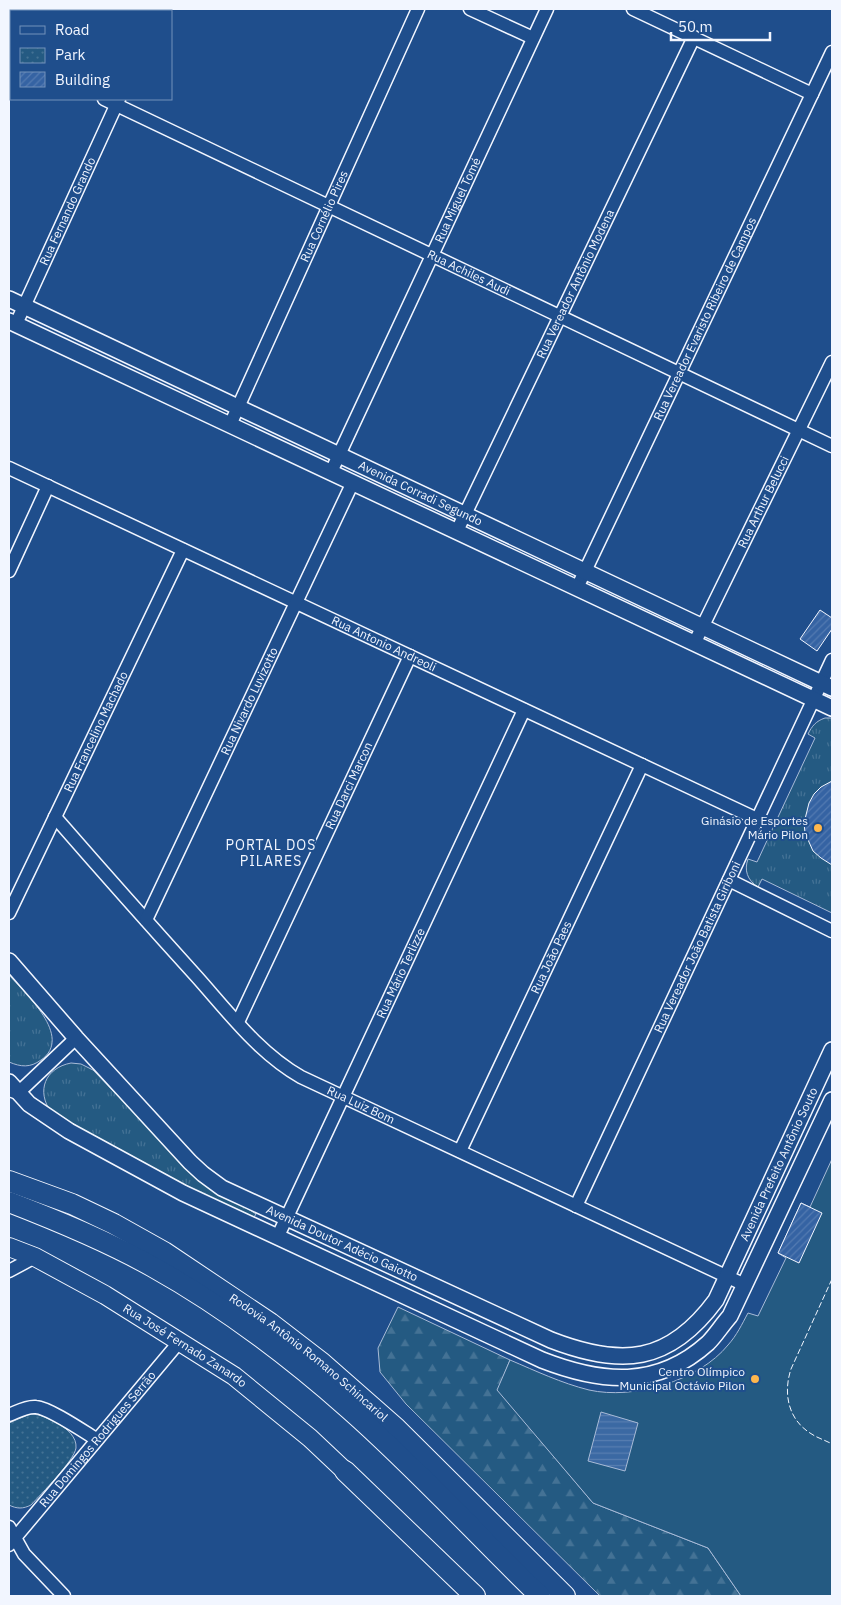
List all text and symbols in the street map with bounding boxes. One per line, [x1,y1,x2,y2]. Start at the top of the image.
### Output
legend [10,10,172,100]
scale bar [671,10,770,42]
text: 50 m [678,17,713,36]
text: Road [55,20,90,39]
text: Park [55,45,85,64]
text: Building [55,70,110,89]
street label: Rua Fernando Grando [36,154,99,268]
street label: Rua Miguel Tomé [431,155,484,245]
street label: Rua Cornélio Pires [297,168,351,264]
street label: Rua Vereador Antônio Modena [533,206,618,361]
street label: Rua Vereador Evaristo Ribeiro de Campos [650,214,759,423]
street label: Rua Achiles Audi [425,246,513,299]
street label: Rua Arthur Belucci [734,453,792,550]
street label: Avenida Corradi Segundo [356,457,485,529]
street label: Rua Antonio Andreoli [329,612,439,674]
street label: Rua Nivardo Luvizotto [217,645,281,757]
street label: Rua Francelino Machado [60,668,131,794]
street label: Rua Darci Marcon [322,740,375,832]
place label: Ginásio de Esportes Mário Pilon [701,813,808,842]
marker: Ginásio de Esportes Mário Pilon [812,822,824,834]
district label: PORTAL DOS PILARES [226,836,316,870]
street label: Rua Vereador João Batista Giriboni [650,859,744,1035]
street label: Rua João Paes [527,918,574,996]
street label: Rua Mário Terlizze [373,925,428,1021]
street label: Rua Luiz Bom [325,1082,397,1127]
street label: Avenida Prefeito Antônio Souto [736,1085,821,1243]
street label: Avenida Doutor Adécio Gaiotto [264,1202,421,1285]
street label: Rodovia Antônio Romano Schincariol [227,1290,391,1424]
street label: Rua José Fernado Zanardo [120,1300,250,1391]
place label: Centro Olímpico Municipal Octávio Pilon [620,1364,745,1393]
street label: Rua Domingos Rodrigues Serrão [36,1368,159,1510]
marker: Centro Olímpico Municipal Octávio Pilon [749,1373,761,1385]

